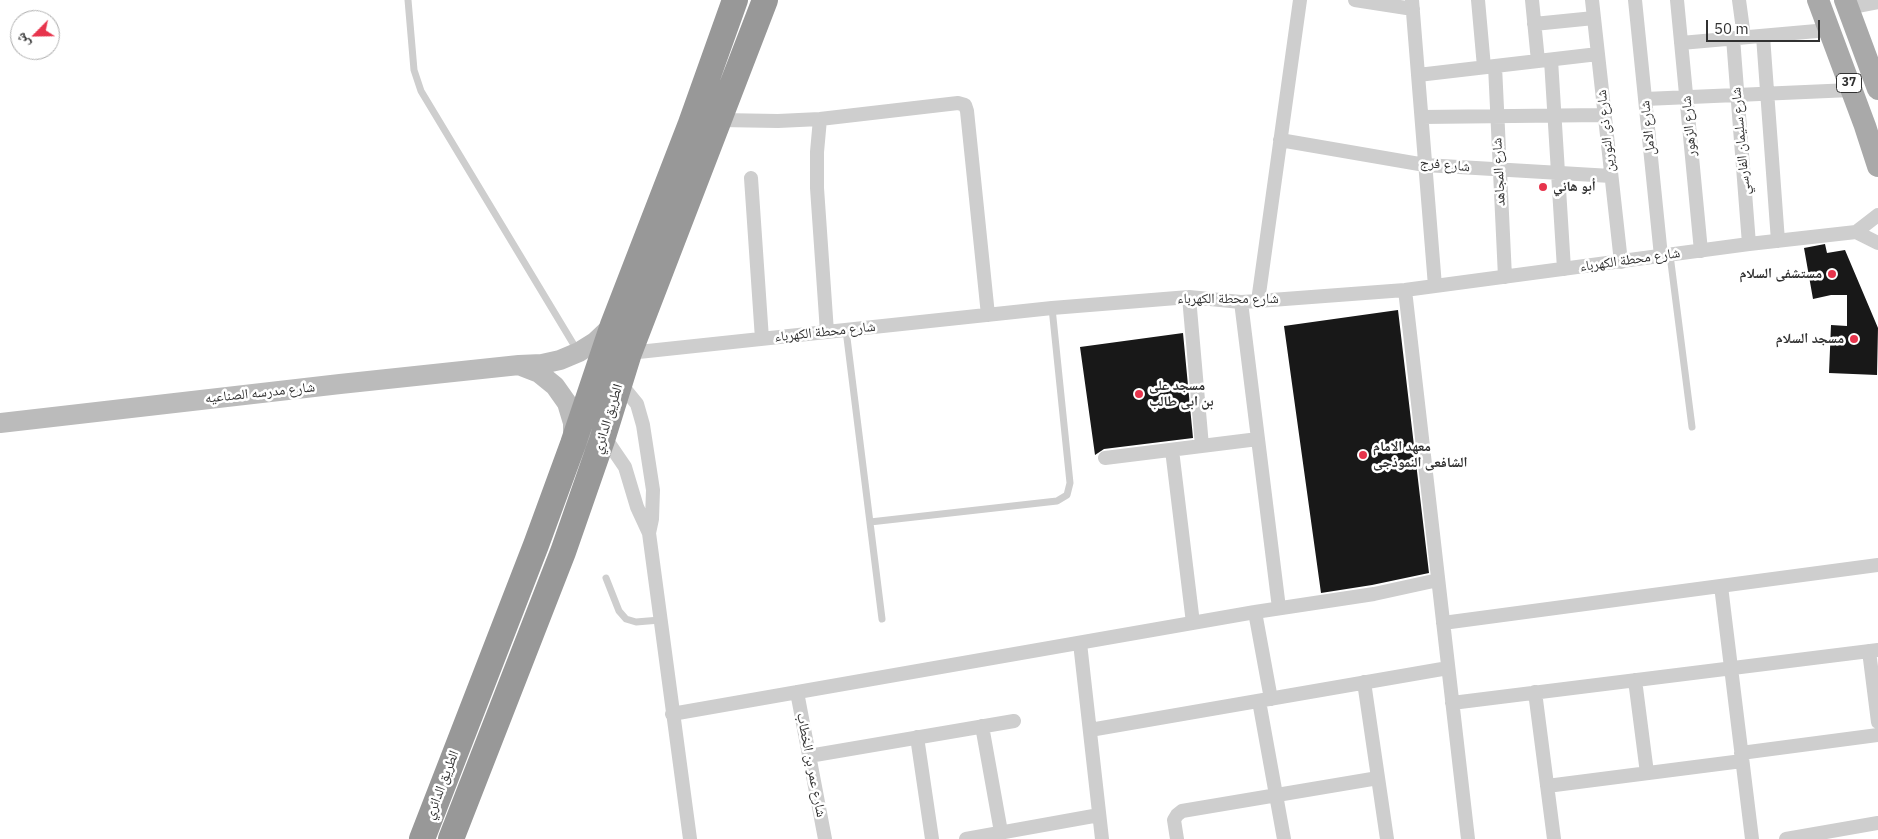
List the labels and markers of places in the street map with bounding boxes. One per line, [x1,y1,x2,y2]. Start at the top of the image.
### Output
place label: أبو هاني [1553,179,1596,195]
marker: أبو هاني [1537,181,1549,193]
place label: مستشفى السلام [1739,266,1822,282]
marker: مستشفى السلام [1826,268,1838,280]
place label: مسجد السلام [1776,331,1844,347]
marker: مسجد السلام [1848,333,1860,345]
place label: مسجد على بن ابى طالب [1149,378,1214,411]
marker: مسجد على بن ابى طالب [1133,388,1145,400]
place label: معهد الامام الشافعى النموذجى [1373,439,1468,472]
marker: معهد الامام الشافعى النموذجى [1357,449,1369,461]

